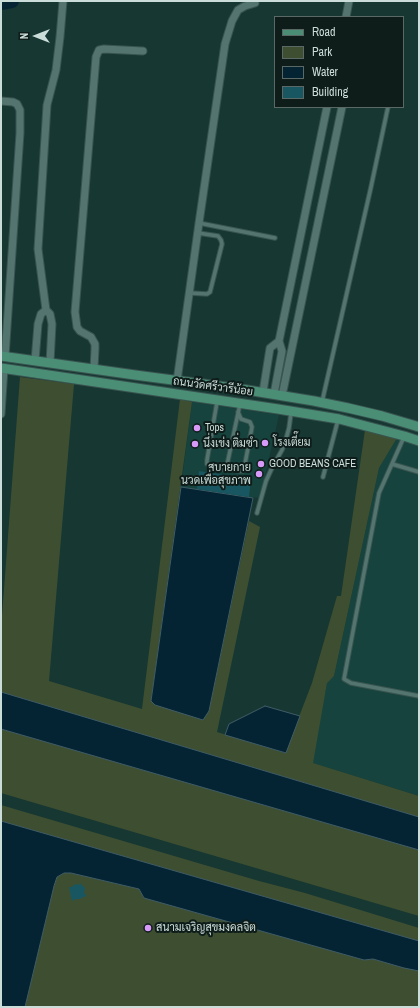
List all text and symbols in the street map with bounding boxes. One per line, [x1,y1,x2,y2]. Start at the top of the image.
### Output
north arrow [16,16,56,56]
legend [274,16,404,108]
text: Road [312,24,336,40]
text: N [17,33,31,39]
text: Park [312,44,332,60]
text: Water [312,64,338,80]
text: Building [312,84,348,100]
street label: ถนนวัดศรีวารีน้อย [172,375,254,399]
place label: Tops [205,421,224,435]
marker: Tops [192,423,202,433]
place label: โรงเตี๊ยม [273,436,311,450]
place label: นึ่งเข่ง ติ่มซำ [203,437,258,451]
marker: โรงเตี๊ยม [260,438,270,448]
marker: นึ่งเข่ง ติ่มซำ [190,439,200,449]
place label: GOOD BEANS CAFE [269,457,356,471]
marker: GOOD BEANS CAFE [256,459,266,469]
place label: สบายกาย นวดเพื่อสุขภาพ [181,461,251,487]
marker: สบายกาย นวดเพื่อสุขภาพ [254,469,264,479]
place label: สนามเจริญสุขมงคลจิต [156,921,256,935]
marker: สนามเจริญสุขมงคลจิต [143,923,153,933]

